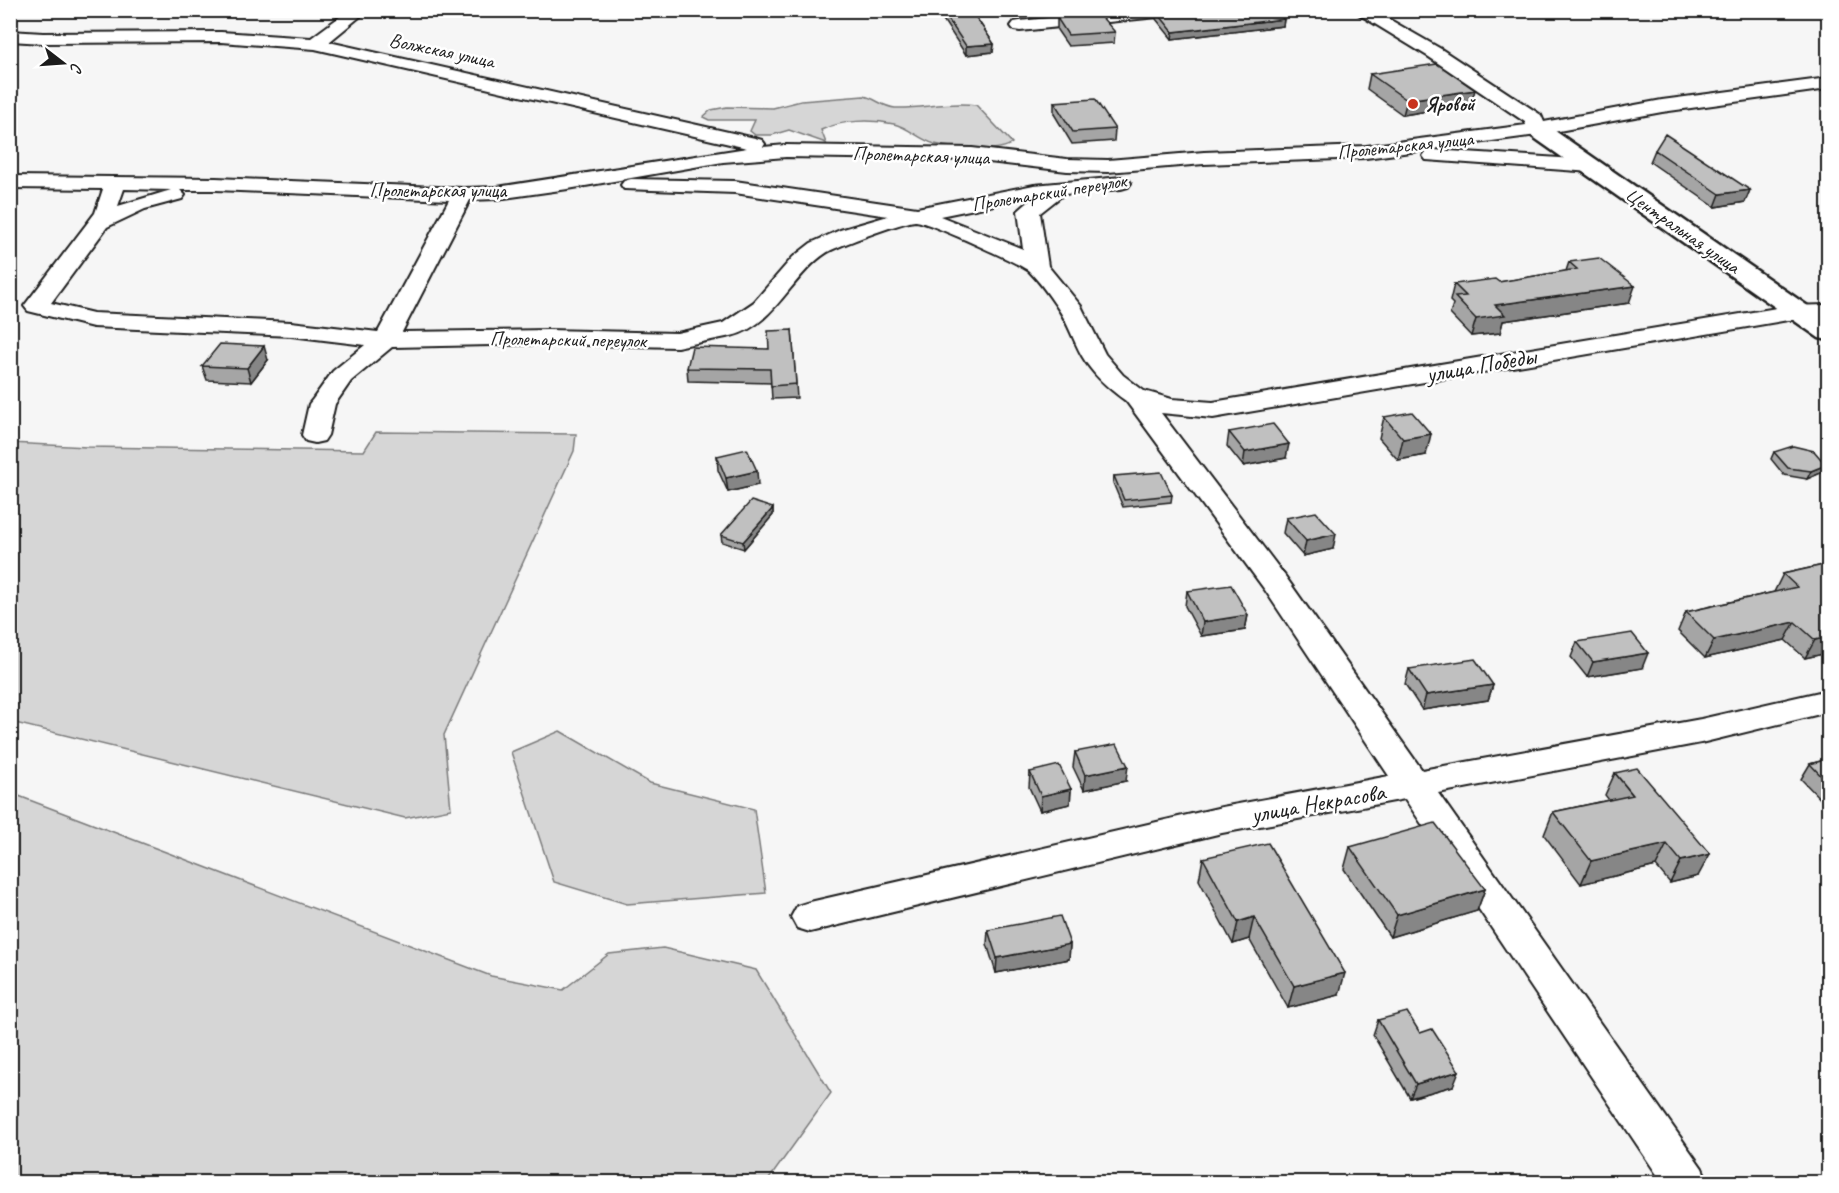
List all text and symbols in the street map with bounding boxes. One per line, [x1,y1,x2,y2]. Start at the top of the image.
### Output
street label: Волжская улица [387,27,498,74]
north arrow [33,33,93,93]
text: С [65,60,87,76]
place label: Яровой [1425,92,1476,117]
marker: Яровой [1406,97,1420,111]
street label: Пролетарская улица [1336,126,1476,165]
street label: Пролетарская улица [852,141,992,170]
street label: Пролетарский переулок [970,168,1130,217]
street label: Пролетарская улица [370,178,508,203]
street label: Центральная улица [1621,182,1746,280]
street label: Пролетарский переулок [490,326,648,353]
street label: улица Победы [1422,340,1540,390]
street label: улица Некрасова [1247,776,1389,830]

